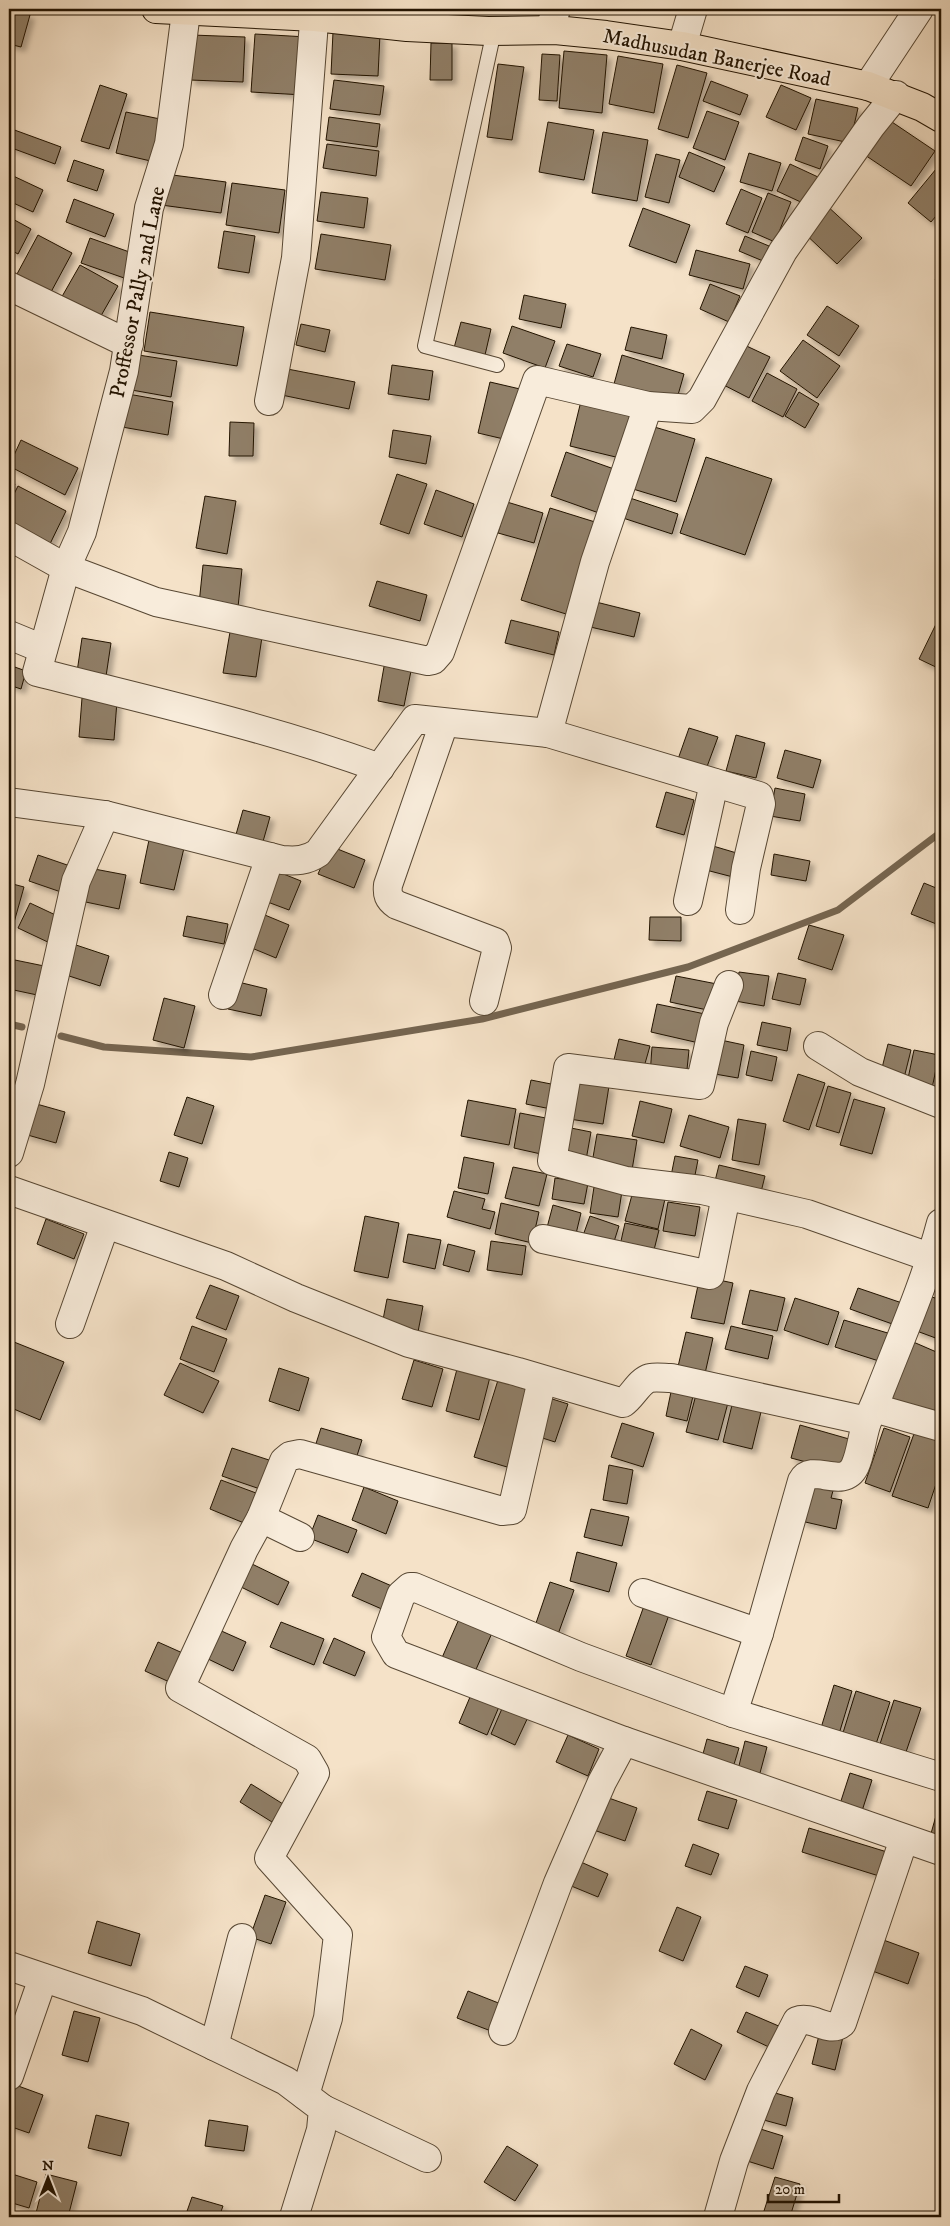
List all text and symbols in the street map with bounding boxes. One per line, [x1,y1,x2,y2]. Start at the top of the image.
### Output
street label: Madhusudan Banerjee Road [601,23,834,93]
street label: Proffessor Pally 2nd Lane [105,184,171,400]
north arrow [22,2154,72,2204]
text: N [42,2157,54,2175]
scale bar [768,2171,839,2203]
text: 20 m [775,2180,805,2199]

